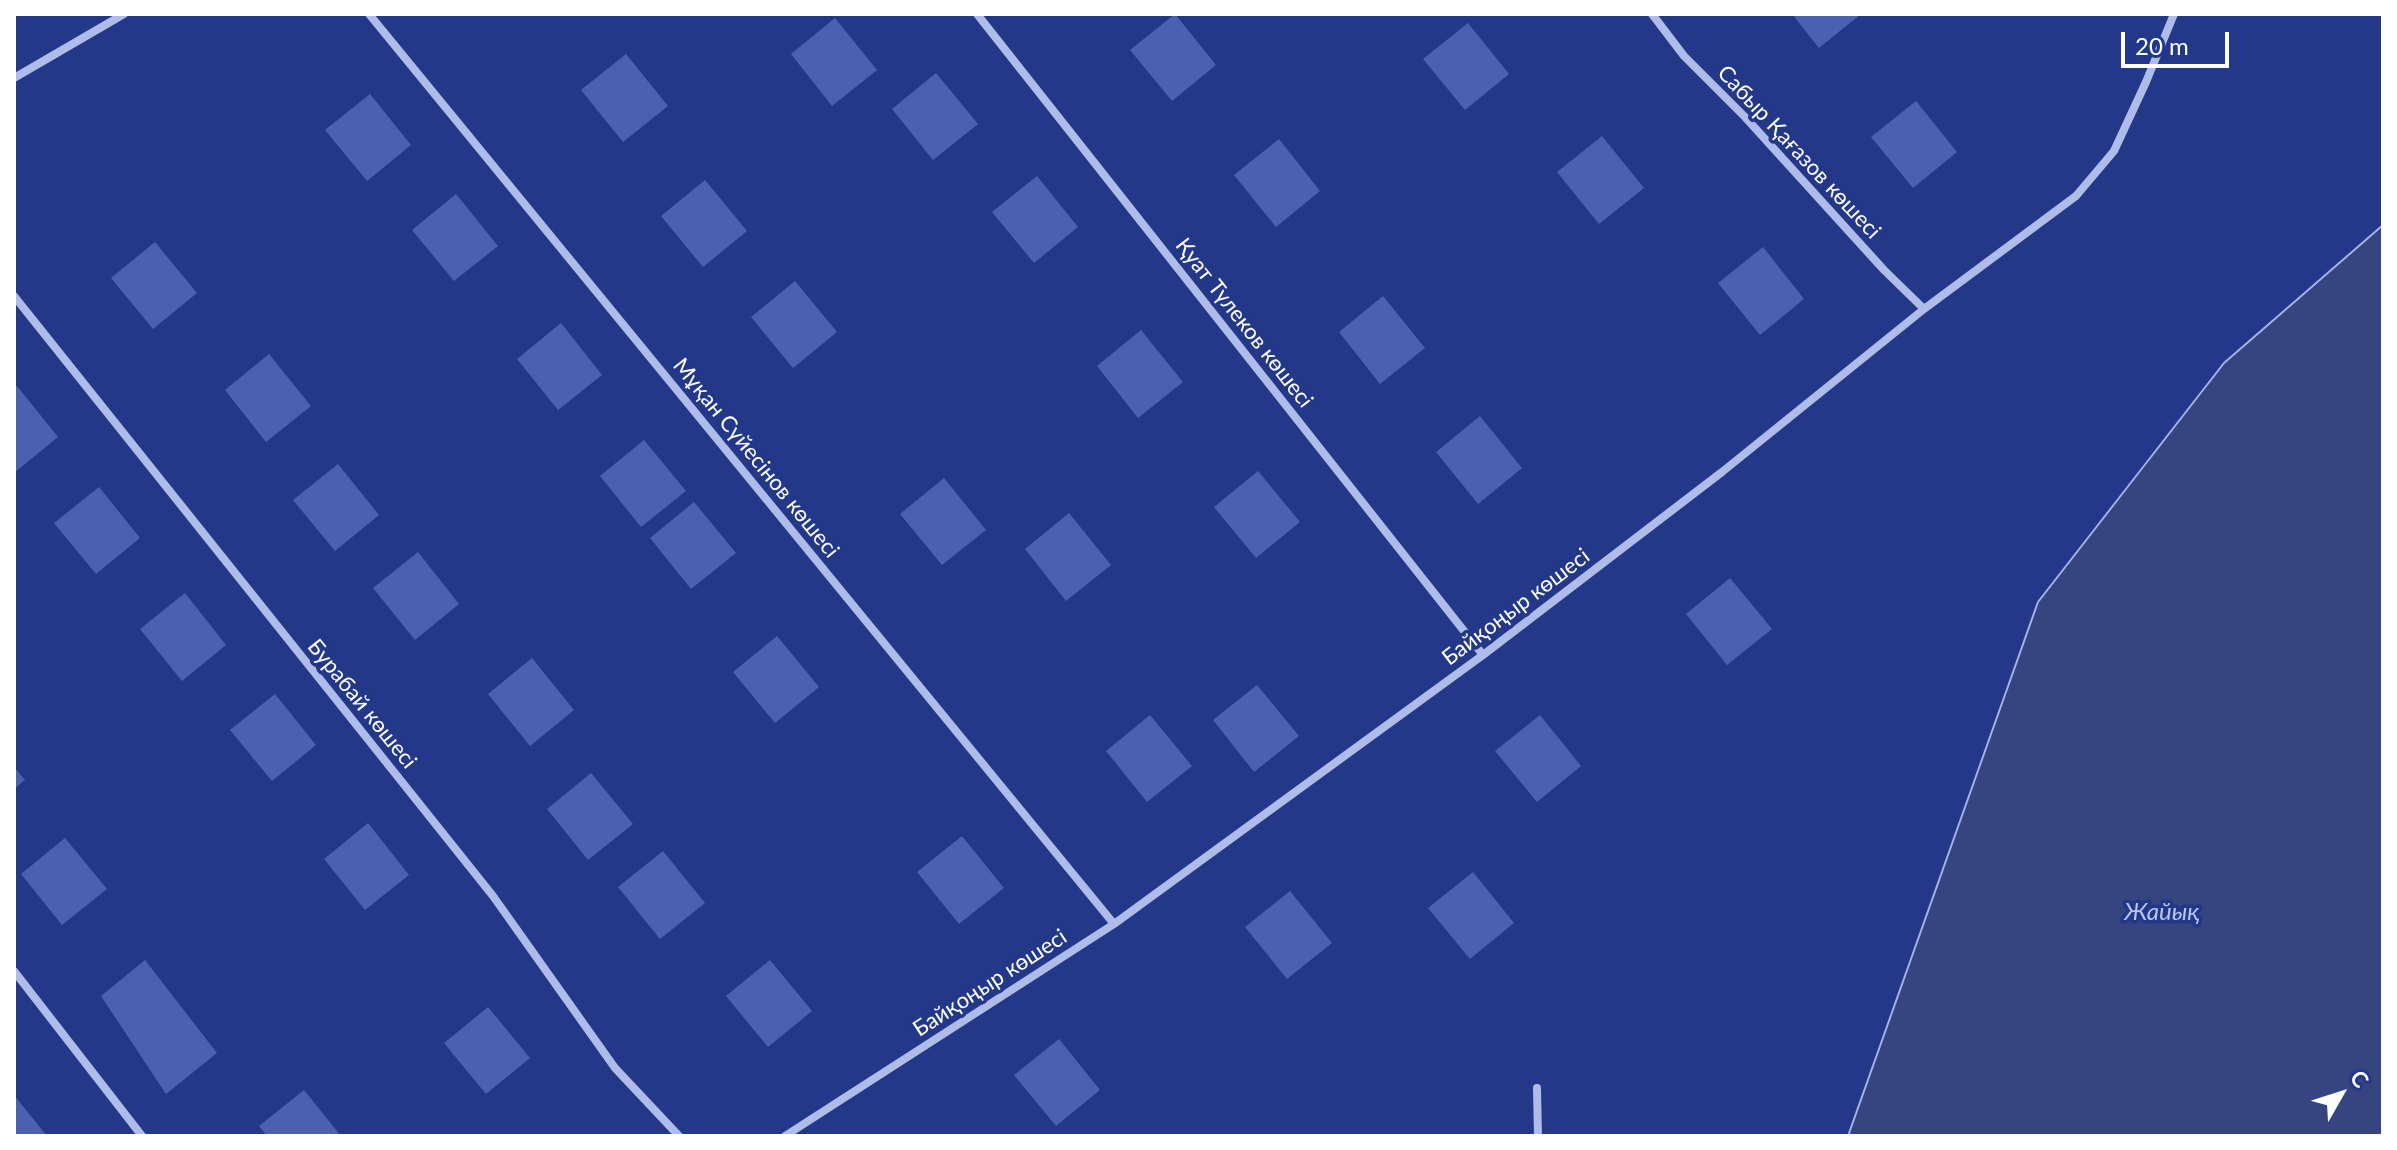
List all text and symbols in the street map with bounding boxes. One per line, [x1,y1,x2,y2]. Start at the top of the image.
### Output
scale bar [2125,16,2233,66]
text: 20 m [2135,31,2189,60]
street label: Сабыр Қағазов көшесі [1712,60,1886,244]
street label: Қуат Түлеков көшесі [1170,233,1318,413]
street label: Мұқан Сүйесінов көшесі [667,353,845,563]
street label: Байқоңыр көшесi [1437,543,1595,671]
street label: Бурабай көшесi [302,634,422,774]
water label: Жайық [2124,898,2200,926]
street label: Байқоңыр көшесi [908,924,1072,1042]
north arrow [2301,1054,2381,1134]
text: С [2345,1064,2375,1093]

